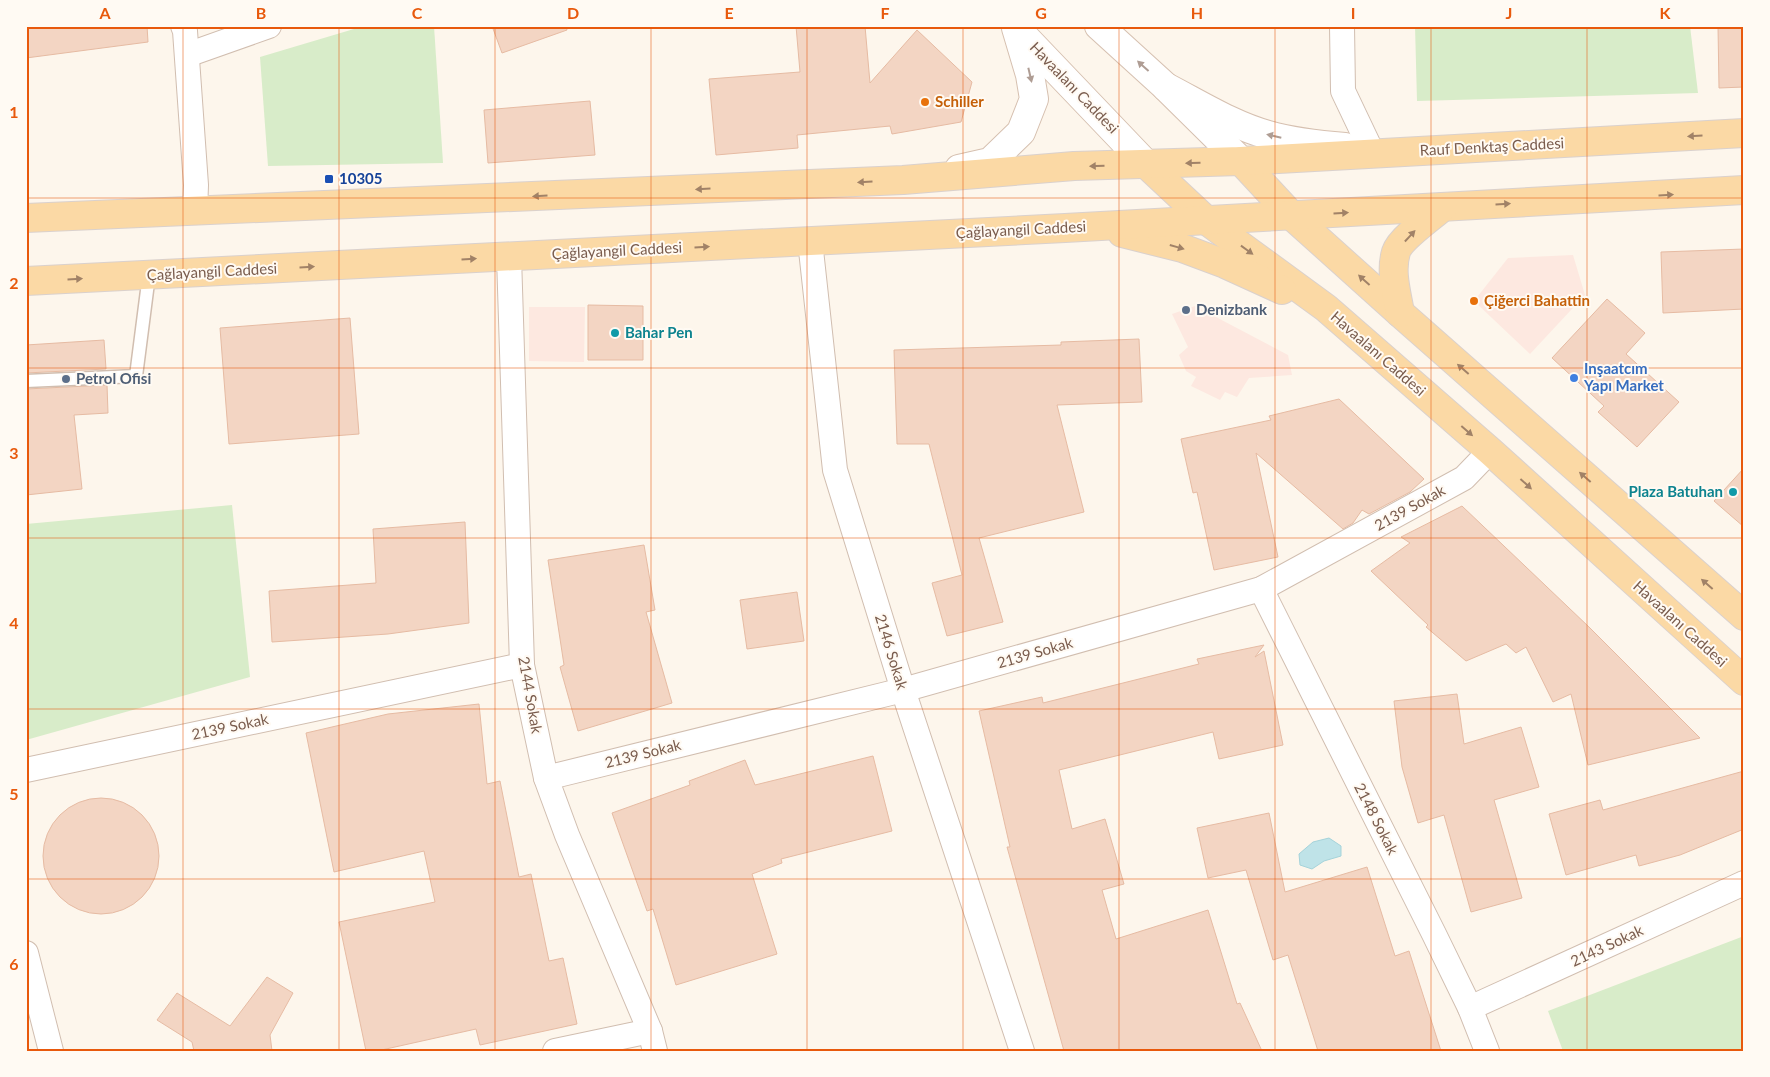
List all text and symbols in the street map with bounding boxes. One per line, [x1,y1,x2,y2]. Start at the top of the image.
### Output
text: A [98,3,111,22]
text: B [256,3,266,22]
text: C [412,3,423,22]
text: D [567,3,579,22]
text: E [724,3,734,22]
text: F [880,3,890,22]
text: G [1035,3,1047,22]
text: H [1191,3,1203,22]
text: I [1351,3,1355,22]
text: J [1506,3,1512,22]
text: K [1660,3,1672,22]
street label: Havaalanı Caddesi [1027,38,1123,137]
one-way arrow [1138,60,1150,72]
one-way arrow [1026,68,1034,83]
place label: Schiller [935,92,984,110]
marker: Schiller [919,96,931,108]
text: 1 [9,102,19,121]
one-way arrow [1266,132,1281,140]
one-way arrow [1687,132,1703,140]
street label: Rauf Denktaş Caddesi [1419,133,1565,159]
one-way arrow [1185,159,1201,167]
one-way arrow [1089,162,1105,170]
place label: 10305 [339,169,383,187]
marker: 10305 [323,173,335,185]
one-way arrow [857,178,873,186]
one-way arrow [694,185,710,193]
one-way arrow [1658,190,1674,198]
one-way arrow [532,193,548,201]
one-way arrow [1496,199,1512,207]
one-way arrow [1333,209,1349,217]
street label: Çağlayangil Caddesi [955,217,1087,241]
one-way arrow [1404,230,1416,242]
street label: Çağlayangil Caddesi [551,238,683,262]
one-way arrow [694,242,710,250]
one-way arrow [1170,244,1185,252]
one-way arrow [1240,244,1253,255]
one-way arrow [462,254,478,262]
street label: Çağlayangil Caddesi [146,259,278,283]
one-way arrow [299,262,315,270]
text: 2 [9,273,19,292]
one-way arrow [67,274,83,282]
one-way arrow [1358,275,1371,286]
place label: Çiğerci Bahattin [1484,291,1590,309]
marker: Çiğerci Bahattin [1468,295,1480,307]
place label: Denizbank [1196,300,1268,318]
marker: Denizbank [1180,304,1192,316]
street label: Havaalanı Caddesi [1327,307,1430,399]
place label: Bahar Pen [625,323,693,341]
marker: Bahar Pen [609,327,621,339]
place label: Inşaatcım Yapı Market [1583,359,1664,394]
one-way arrow [1458,363,1470,375]
place label: Petrol Ofisi [76,369,151,387]
marker: Inşaatcım Yapı Market [1568,372,1580,384]
marker: Petrol Ofisi [60,373,72,385]
one-way arrow [1461,425,1473,436]
text: 3 [9,443,19,462]
one-way arrow [1579,471,1592,482]
one-way arrow [1520,478,1532,490]
street label: 2139 Sokak [1371,480,1448,534]
place label: Plaza Batuhan [1628,482,1723,500]
marker: Plaza Batuhan [1727,486,1739,498]
street label: Havaalanı Caddesi [1630,576,1731,670]
one-way arrow [1702,578,1714,590]
street label: 2146 Sokak [872,612,912,692]
text: 4 [9,613,19,632]
street label: 2139 Sokak [995,633,1075,671]
street label: 2144 Sokak [515,655,547,735]
street label: 2139 Sokak [190,709,270,743]
street label: 2139 Sokak [603,735,683,771]
street label: 2148 Sokak [1351,780,1403,858]
text: 5 [9,784,19,803]
street label: 2143 Sokak [1567,920,1646,970]
text: 6 [9,954,19,973]

